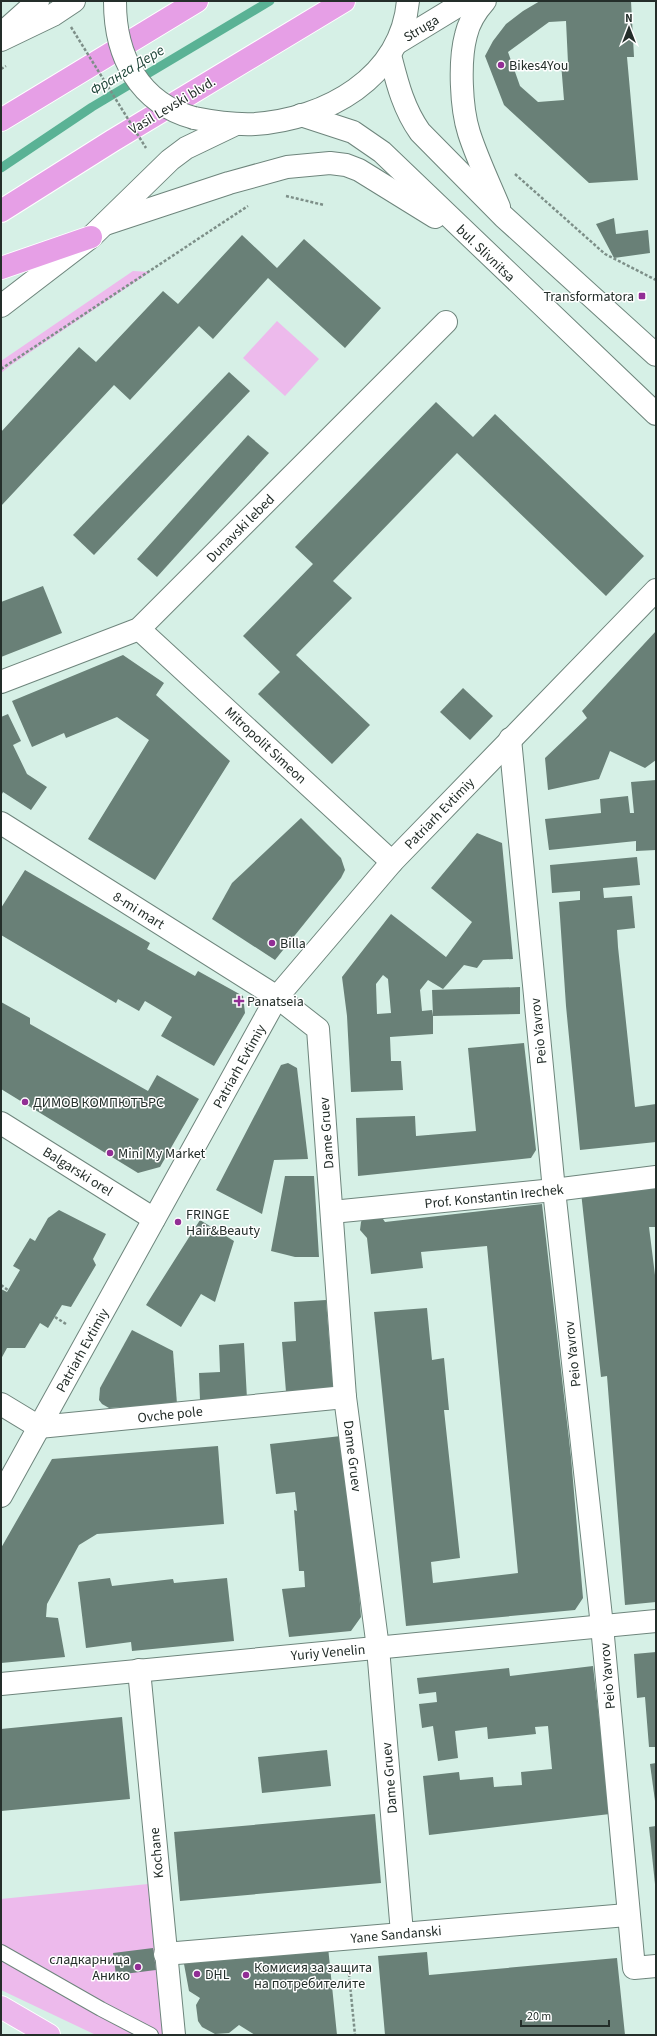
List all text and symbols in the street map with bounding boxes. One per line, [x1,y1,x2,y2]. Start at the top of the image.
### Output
north arrow [609,8,649,48]
street label: Struga [400,10,443,47]
text: N [625,11,633,26]
water label: Франга Дере [86,40,168,101]
place label: Bikes4You [509,56,568,76]
marker: Bikes4You [496,60,506,70]
street label: Vasil Levski blvd. [125,72,220,140]
street label: bul. Slivnitsa [451,221,519,287]
place label: Transformatora [543,287,634,307]
marker: Transformatora [637,291,647,301]
street label: Dunavski lebed [202,490,279,567]
street label: Mitropolit Simeon [220,703,311,789]
street label: Patriarh Evtimiy [400,773,480,854]
street label: 8-mi mart [109,887,168,935]
place label: Billa [280,934,306,954]
marker: Billa [267,938,277,948]
place label: Panatseia [247,992,304,1012]
marker: Panatseia [234,996,244,1006]
street label: Peio Yavrov [526,996,552,1065]
street label: Patriarh Evtimiy [209,1021,271,1112]
place label: ДИМОВ КОМПЮТЪРС [33,1093,164,1113]
street label: Dame Gruev [314,1096,339,1169]
marker: ДИМОВ КОМПЮТЪРС [20,1097,30,1107]
street label: Balgarski orel [38,1142,117,1202]
place label: Mini My Market [118,1144,206,1164]
marker: Mini My Market [105,1148,115,1158]
street label: Prof. Konstantin Irechek [424,1180,565,1214]
place label: FRINGE Hair&Beauty [186,1205,260,1241]
marker: FRINGE Hair&Beauty [173,1217,183,1227]
street label: Patriarh Evtimiy [52,1305,114,1396]
street label: Peio Yavrov [560,1319,586,1388]
street label: Ovche pole [137,1402,204,1428]
street label: Dame Gruev [338,1419,366,1493]
street label: Yuriy Venelin [289,1640,366,1666]
street label: Peio Yavrov [595,1641,621,1710]
street label: Dame Gruev [377,1741,403,1814]
street label: Kochane [145,1826,169,1879]
street label: Yane Sandanski [349,1921,442,1949]
place label: сладкарница Анико [49,1950,130,1986]
place label: Комисия за защита на потребителите [254,1958,372,1994]
marker: сладкарница Анико [133,1962,143,1972]
place label: DHL [205,1965,230,1985]
marker: DHL [192,1969,202,1979]
marker: Комисия за защита на потребителите [241,1970,251,1980]
scale bar [521,2002,609,2028]
text: 20 m [527,2008,551,2025]

